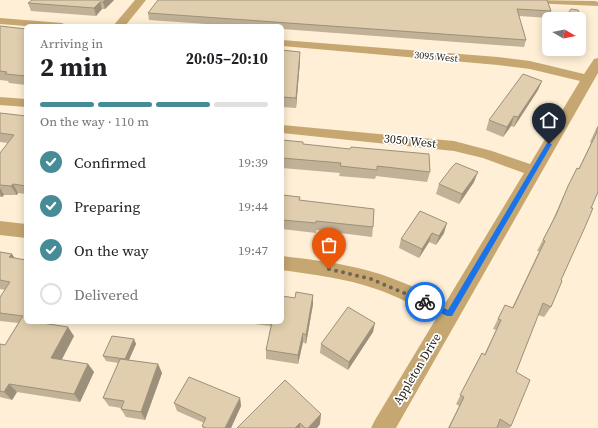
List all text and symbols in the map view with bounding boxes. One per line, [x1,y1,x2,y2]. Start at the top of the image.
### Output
north arrow [542,12,586,56]
map controls [542,12,586,56]
text: Arriving in [40,35,103,52]
text: 20:05–20:10 [186,48,268,69]
street label: 3095 West [414,48,459,65]
text: 2 min [40,49,107,85]
pin [532,103,566,144]
icon: home [538,109,560,131]
text: On the way · 110 m [40,113,149,130]
street label: 3050 West [383,130,437,152]
icon: check [40,151,62,173]
text: Confirmed [74,152,146,173]
text: 19:39 [238,154,268,171]
icon: check [40,195,62,217]
text: Preparing [74,196,140,217]
text: 19:44 [238,198,268,215]
pin [312,228,346,269]
icon: bag [318,234,340,256]
icon: check [40,239,62,261]
text: On the way [74,240,149,261]
text: 19:47 [238,242,268,259]
courier [405,282,445,322]
text: Delivered [74,284,138,305]
icon: bike [414,291,436,313]
street label: Appleton Drive [389,330,445,408]

